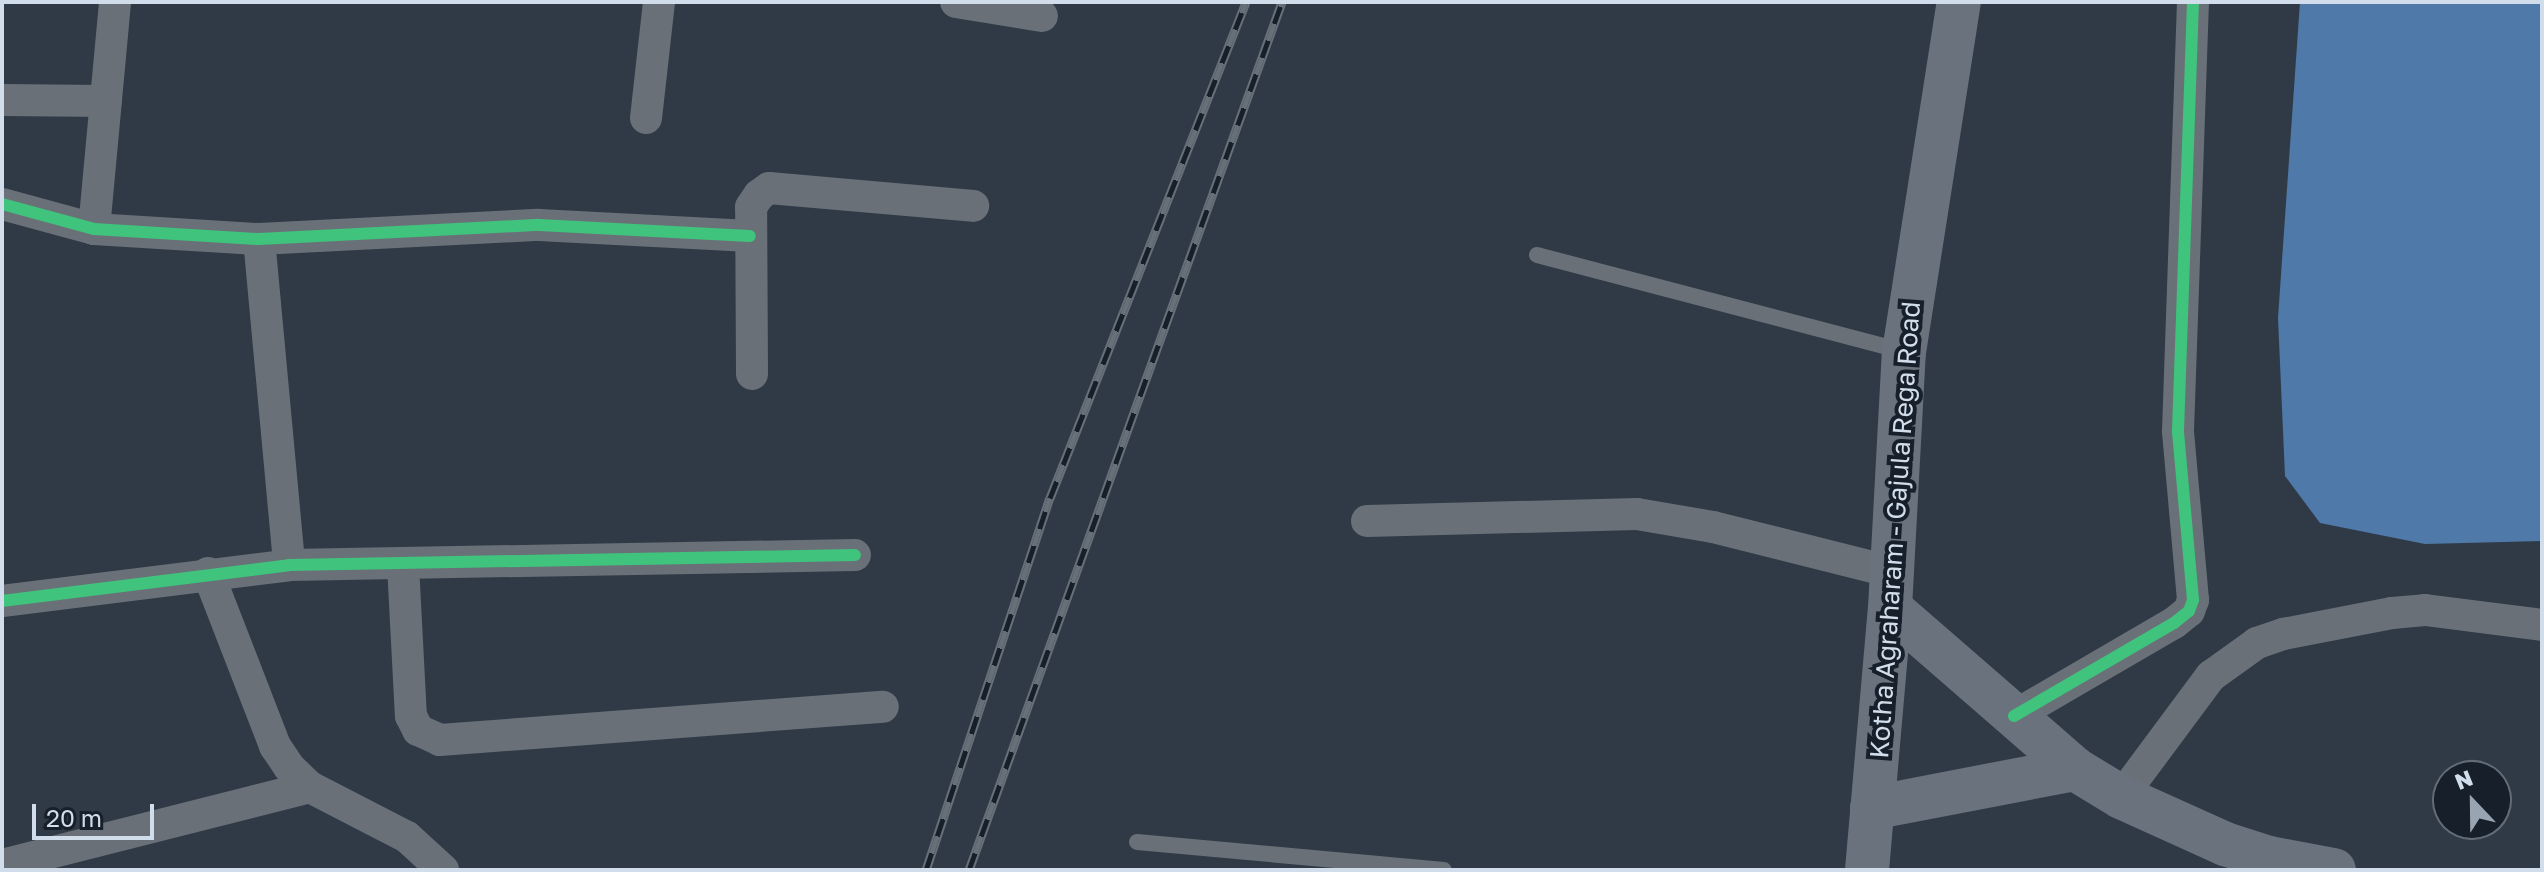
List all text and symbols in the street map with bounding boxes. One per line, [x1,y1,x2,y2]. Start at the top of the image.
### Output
street label: Kotha Agraharam - Gajula Rega Road [1863,300,1927,760]
north arrow [2432,760,2512,840]
text: N [2451,763,2476,795]
scale bar [36,788,158,838]
text: 20 m [46,803,102,832]

